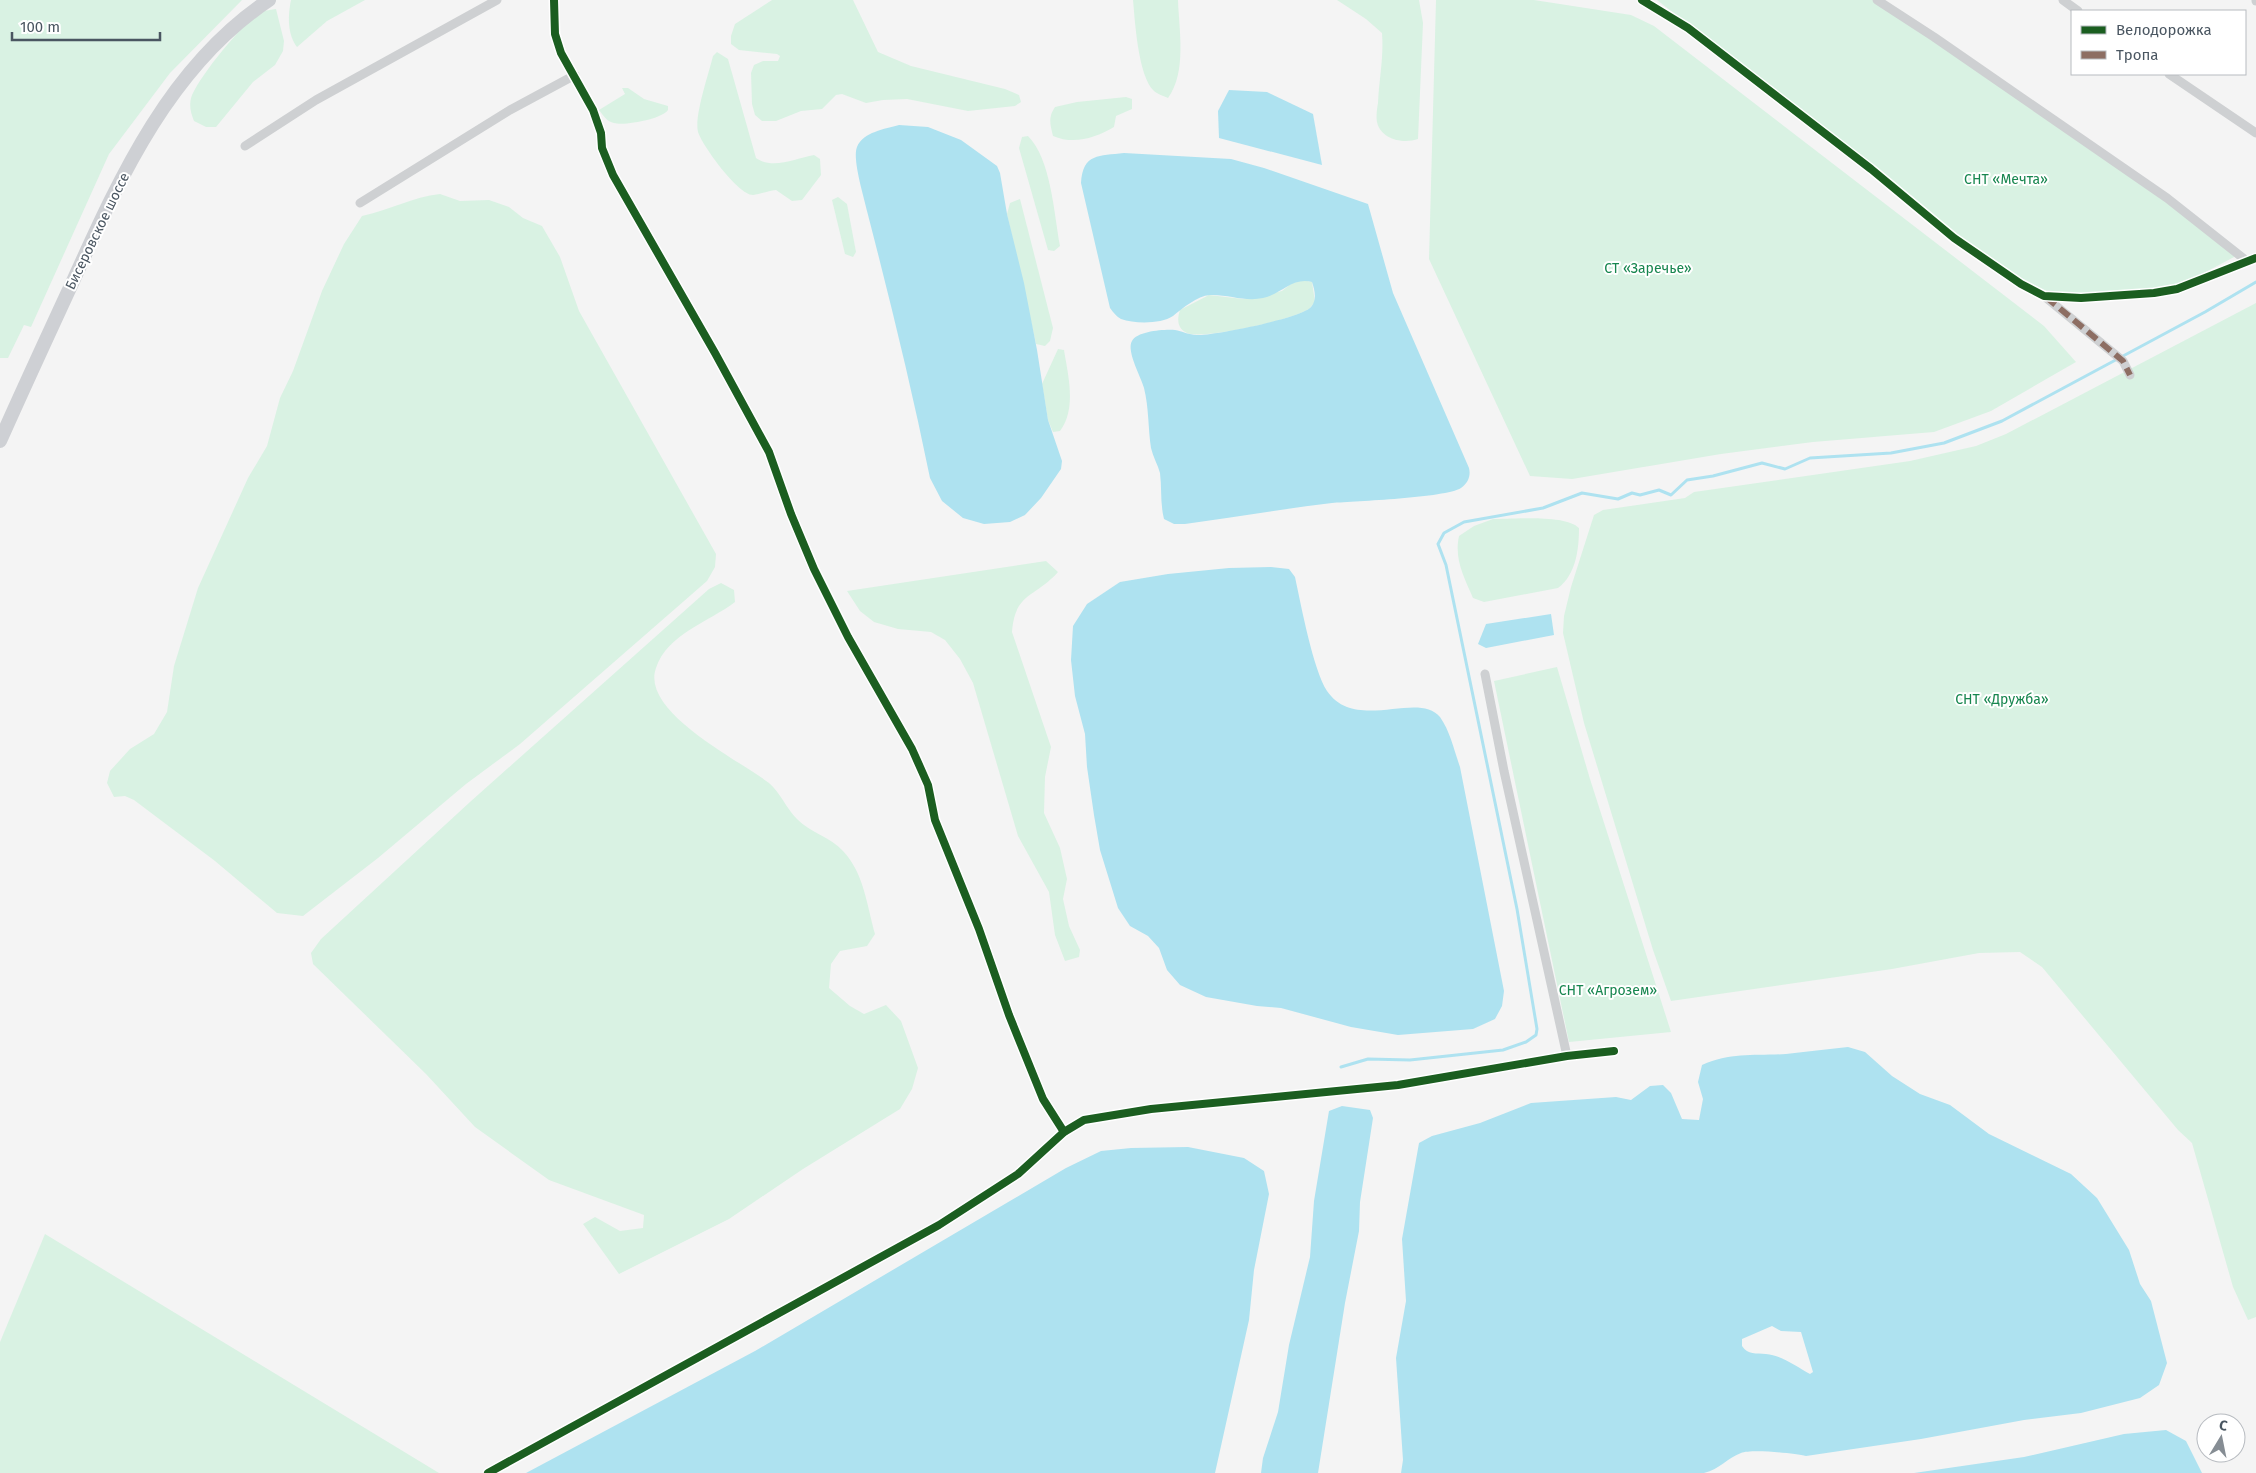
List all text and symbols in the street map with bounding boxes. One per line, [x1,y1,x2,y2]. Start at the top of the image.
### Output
scale bar [12,10,160,42]
legend [2071,10,2246,75]
text: 100 m [20,18,60,36]
text: Велодорожка [2116,21,2212,39]
text: Тропа [2116,46,2158,64]
street label: Бисеровское шоссе [62,170,133,292]
park label: СНТ «Мечта» [1964,171,2048,188]
park label: СТ «Заречье» [1604,260,1692,277]
park label: СНТ «Дружба» [1955,691,2049,708]
park label: СНТ «Агрозем» [1559,982,1657,999]
north arrow [2196,1413,2246,1463]
text: С [2218,1417,2229,1435]

